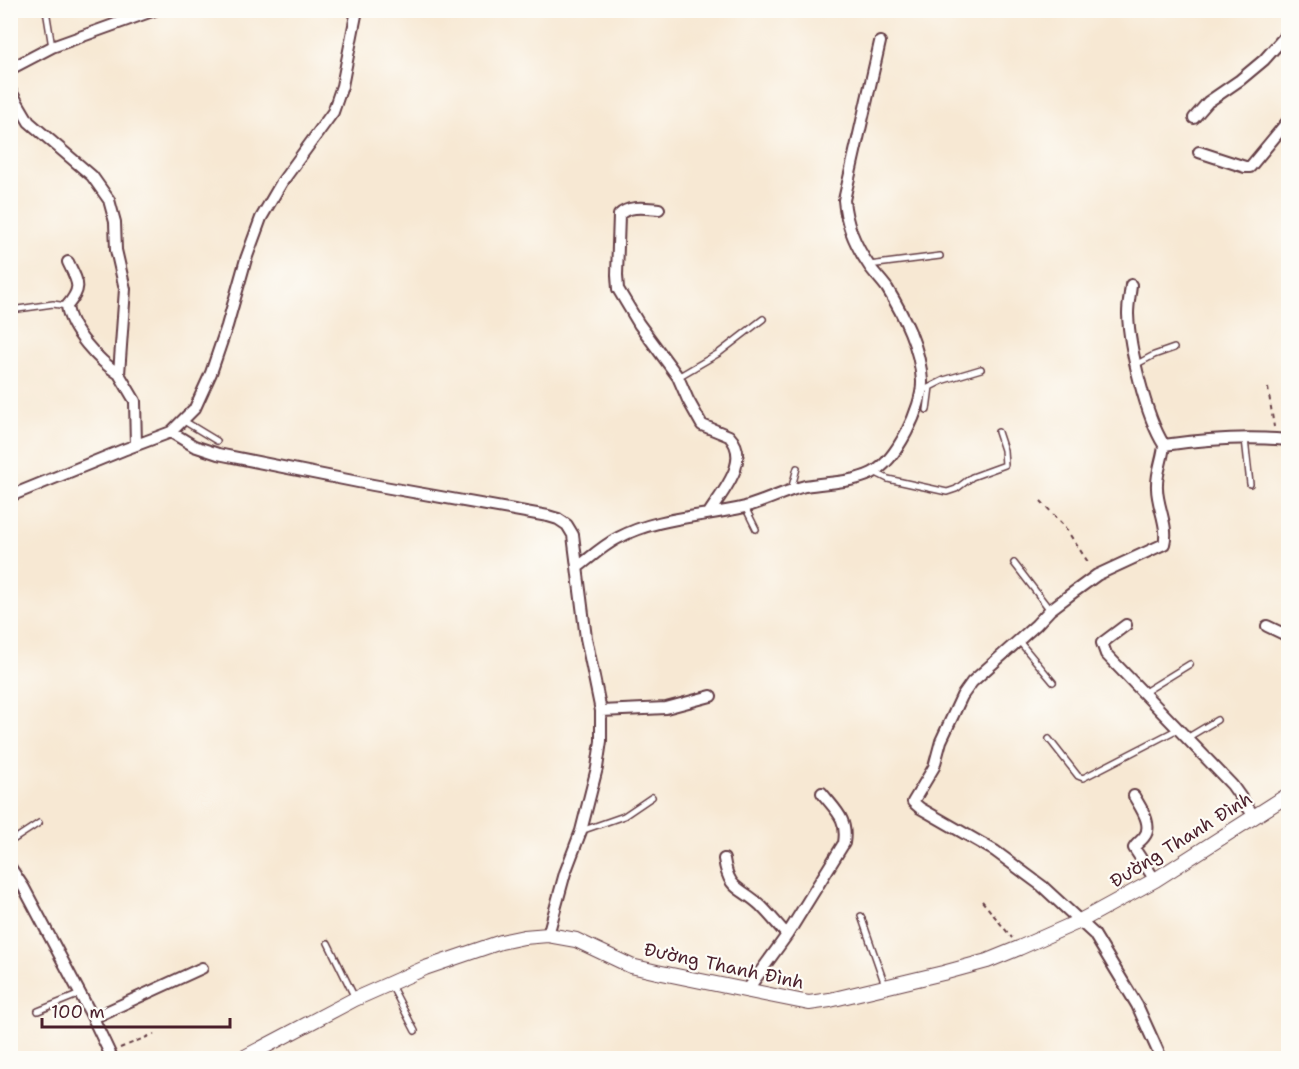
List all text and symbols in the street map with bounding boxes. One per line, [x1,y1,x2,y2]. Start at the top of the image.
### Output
street label: Đường Thanh Đình [1105,787,1257,893]
street label: Đường Thanh Đình [642,937,806,995]
scale bar [42,991,230,1029]
text: 100 m [51,1000,105,1024]

